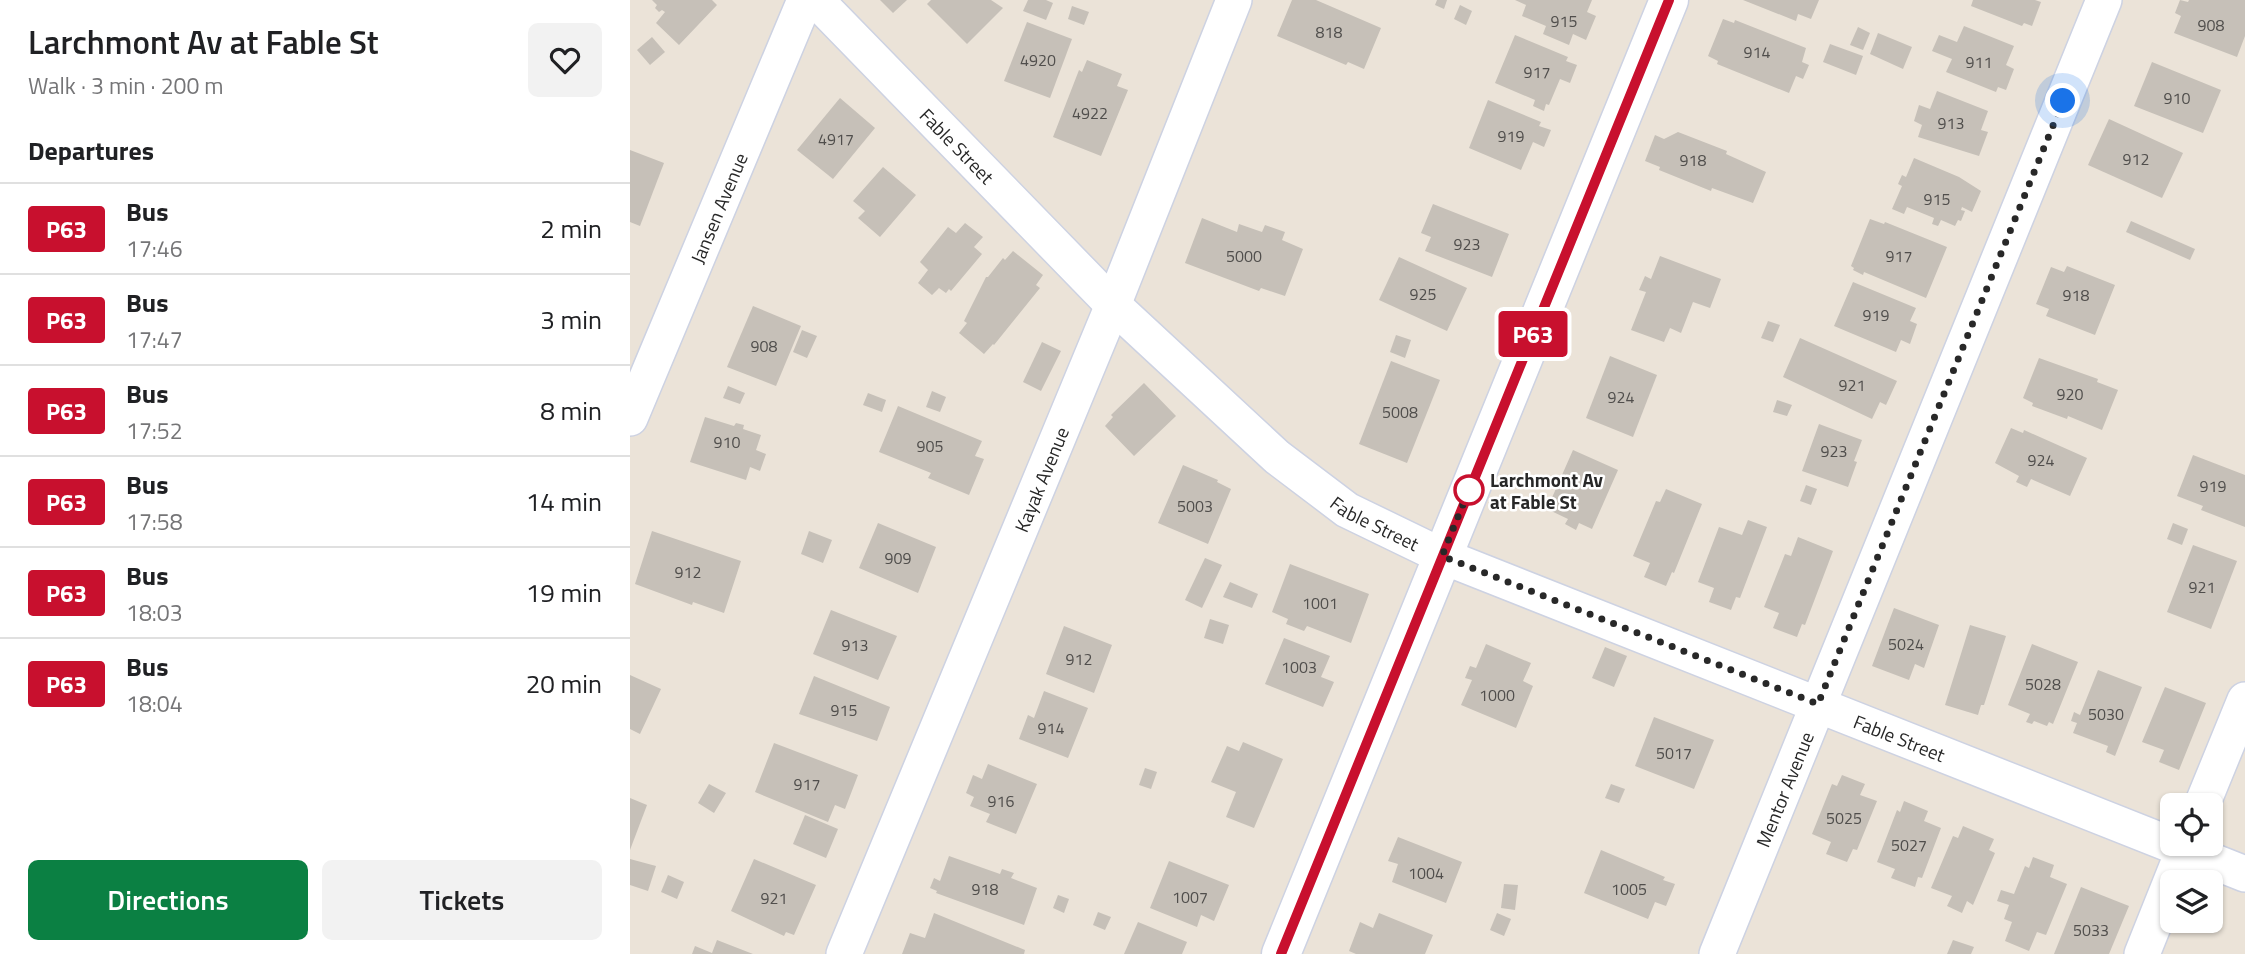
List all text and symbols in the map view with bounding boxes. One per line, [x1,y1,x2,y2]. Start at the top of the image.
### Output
house number: 915 [1551,9,1577,33]
house number: 908 [2198,13,2224,37]
text: Larchmont Av at Fable St [28,17,379,67]
house number: 818 [1316,20,1342,44]
button: heart [528,23,602,97]
house number: 914 [1744,40,1770,64]
house number: 4920 [1020,48,1056,72]
house number: 911 [1966,50,1992,74]
house number: 917 [1524,60,1550,84]
text: Walk · 3 min · 200 m [28,68,224,103]
your location [2045,83,2080,118]
house number: 910 [2164,86,2190,110]
street label: Fable Street [914,101,1002,190]
house number: 4922 [1072,101,1108,125]
house number: 913 [1938,111,1964,135]
house number: 919 [1498,124,1524,148]
house number: 4917 [818,127,854,151]
text: Departures [28,131,154,170]
house number: 912 [2123,147,2149,171]
street label: Jansen Avenue [682,148,754,268]
house number: 918 [1680,148,1706,172]
house number: 915 [1924,187,1950,211]
text: Bus [126,192,168,231]
text: 2 min [540,209,602,248]
text: P63 [46,211,87,247]
text: 17:46 [126,231,183,266]
house number: 923 [1454,232,1480,256]
house number: 5000 [1226,244,1262,268]
house number: 917 [1886,244,1912,268]
house number: 925 [1410,282,1436,306]
text: Bus [126,283,168,322]
house number: 918 [2063,283,2089,307]
text: 3 min [540,300,602,339]
text: P63 [46,302,87,338]
house number: 919 [1863,303,1889,327]
line badge: P63 [1493,311,1573,357]
text: P63 [1512,316,1554,352]
text: 17:47 [126,322,183,357]
house number: 908 [751,334,777,358]
house number: 921 [1839,373,1865,397]
text: Bus [126,374,168,413]
house number: 920 [2057,382,2083,406]
house number: 924 [1608,385,1634,409]
text: 8 min [540,391,602,430]
text: P63 [46,393,87,429]
house number: 5008 [1382,400,1418,424]
text: 17:52 [126,413,183,448]
street label: Kayak Avenue [1006,422,1076,536]
house number: 910 [714,430,740,454]
house number: 905 [917,434,943,458]
house number: 923 [1821,439,1847,463]
house number: 924 [2028,448,2054,472]
text: Bus [126,465,168,504]
place label: Larchmont Av at Fable St [1490,465,1604,516]
house number: 919 [2200,474,2226,498]
marker: Larchmont Av at Fable St [1454,475,1484,505]
text: 14 min [526,482,602,521]
text: P63 [46,484,87,520]
street label: Fable Street [1325,488,1425,558]
house number: 5003 [1177,494,1213,518]
text: 17:58 [126,504,183,539]
house number: 909 [885,546,911,570]
text: Bus [126,556,168,595]
house number: 912 [675,560,701,584]
text: 19 min [526,573,602,612]
text: P63 [46,575,87,611]
house number: 921 [2189,575,2215,599]
house number: 1001 [1302,591,1338,615]
text: 18:03 [126,595,183,630]
house number: 5024 [1888,632,1924,656]
house number: 913 [842,633,868,657]
text: Bus [126,647,168,686]
house number: 912 [1066,647,1092,671]
house number: 1003 [1281,655,1317,679]
text: 20 min [526,664,602,703]
text: P63 [46,666,87,702]
house number: 5028 [2025,672,2061,696]
house number: 1000 [1479,683,1515,707]
text: 18:04 [126,686,183,721]
house number: 915 [831,698,857,722]
house number: 5030 [2088,702,2124,726]
street label: Fable Street [1850,706,1950,769]
house number: 914 [1038,716,1064,740]
street label: Mentor Avenue [1747,727,1820,851]
house number: 5017 [1656,741,1692,765]
house number: 917 [794,772,820,796]
house number: 916 [988,789,1014,813]
map controls [2160,793,2223,933]
button: locate [2160,793,2223,856]
house number: 5025 [1826,806,1862,830]
house number: 5027 [1891,833,1927,857]
button: Directions [28,860,308,940]
button: Tickets [322,860,602,940]
house number: 1004 [1408,861,1444,885]
button: layers [2160,870,2223,933]
house number: 918 [972,877,998,901]
house number: 1005 [1611,877,1647,901]
house number: 1007 [1172,885,1208,909]
house number: 921 [761,886,787,910]
house number: 5033 [2073,918,2109,942]

